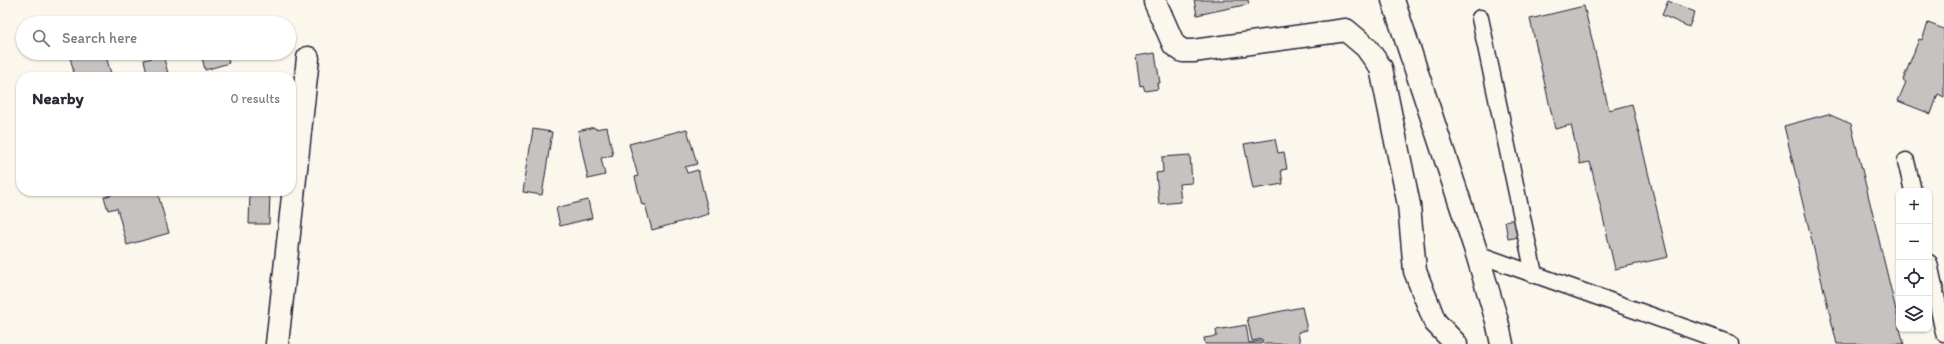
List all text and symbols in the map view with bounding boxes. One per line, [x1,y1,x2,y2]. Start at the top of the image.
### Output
search box [16,16,296,60]
icon: search [30,27,52,49]
text: Search here [62,29,137,47]
text: Nearby [32,88,84,108]
text: 0 results [230,91,280,106]
map controls [1896,188,1932,332]
button: + [1896,188,1932,224]
button: − [1896,224,1932,260]
button: locate [1896,260,1932,296]
button: layers [1896,296,1932,332]

